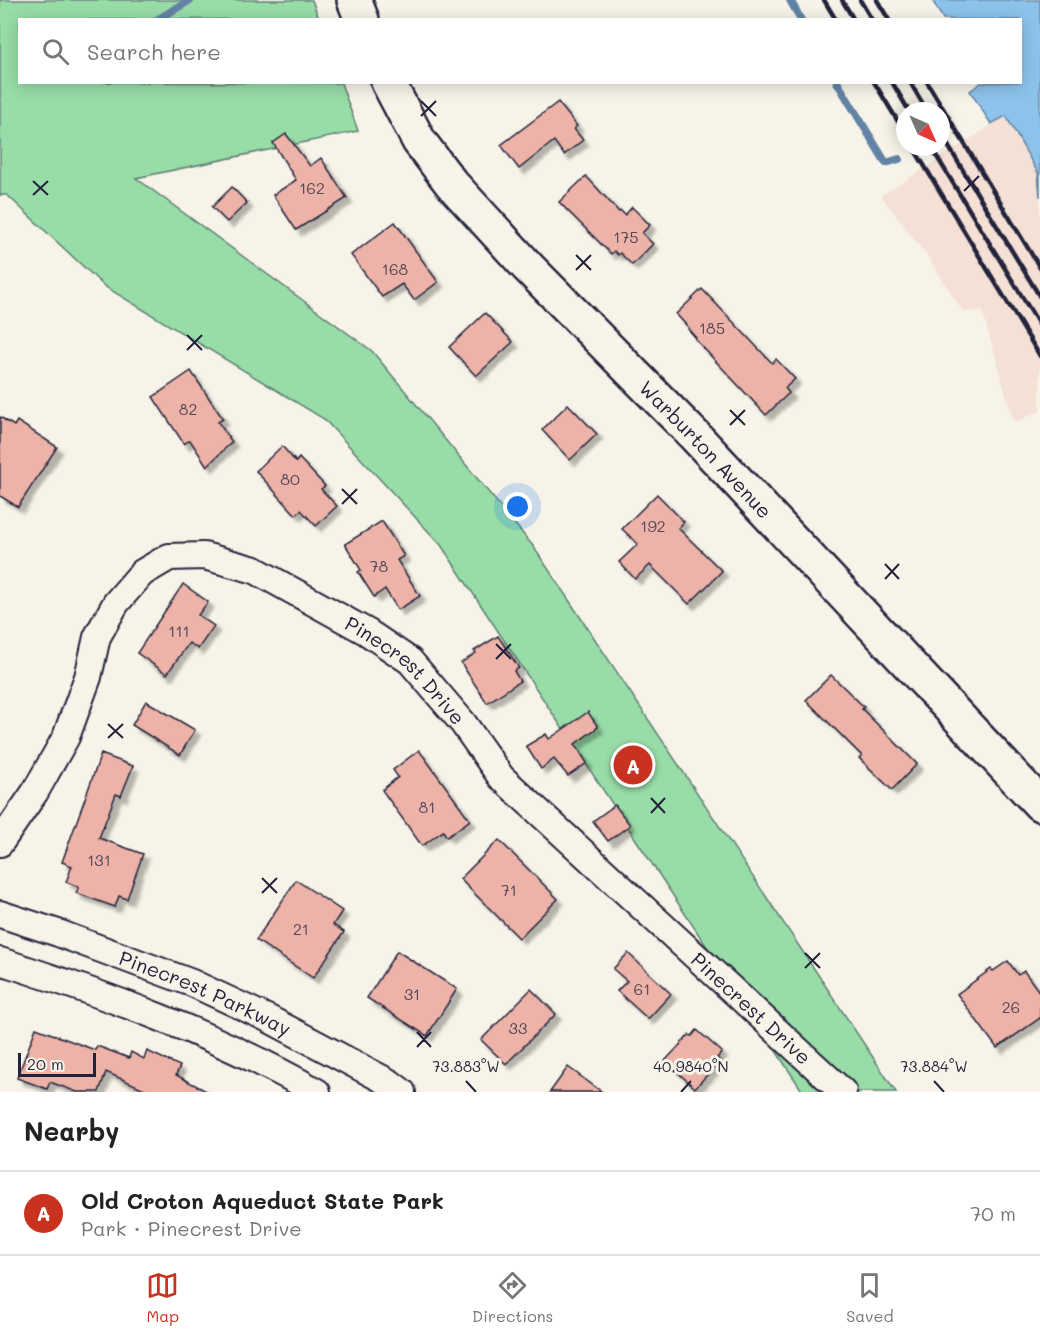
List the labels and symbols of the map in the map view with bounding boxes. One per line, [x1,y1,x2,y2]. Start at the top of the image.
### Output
north arrow [896,102,950,156]
house number: 162 [299,177,325,198]
house number: 175 [613,226,639,247]
house number: 168 [382,258,409,279]
house number: 185 [699,317,725,338]
street label: Warburton Avenue [634,374,778,523]
house number: 82 [179,398,197,419]
house number: 80 [280,468,300,489]
your location [503,492,532,521]
house number: 192 [640,515,666,536]
house number: 78 [370,555,389,576]
street label: Pinecrest Drive [341,610,471,730]
house number: 111 [168,620,190,641]
pin: A [614,742,652,788]
house number: 81 [419,796,435,817]
house number: 131 [87,849,111,870]
house number: 71 [501,879,517,900]
house number: 21 [293,918,309,939]
street label: Pinecrest Parkway [116,944,296,1041]
street label: Pinecrest Drive [686,946,817,1070]
house number: 61 [634,978,650,999]
house number: 31 [404,983,420,1004]
house number: 26 [1002,996,1020,1017]
house number: 33 [509,1017,527,1038]
scale bar [18,1050,96,1078]
text: 73.883°W [432,1056,500,1076]
text: 40.9840°N [653,1056,729,1076]
text: 73.884°W [900,1056,968,1076]

